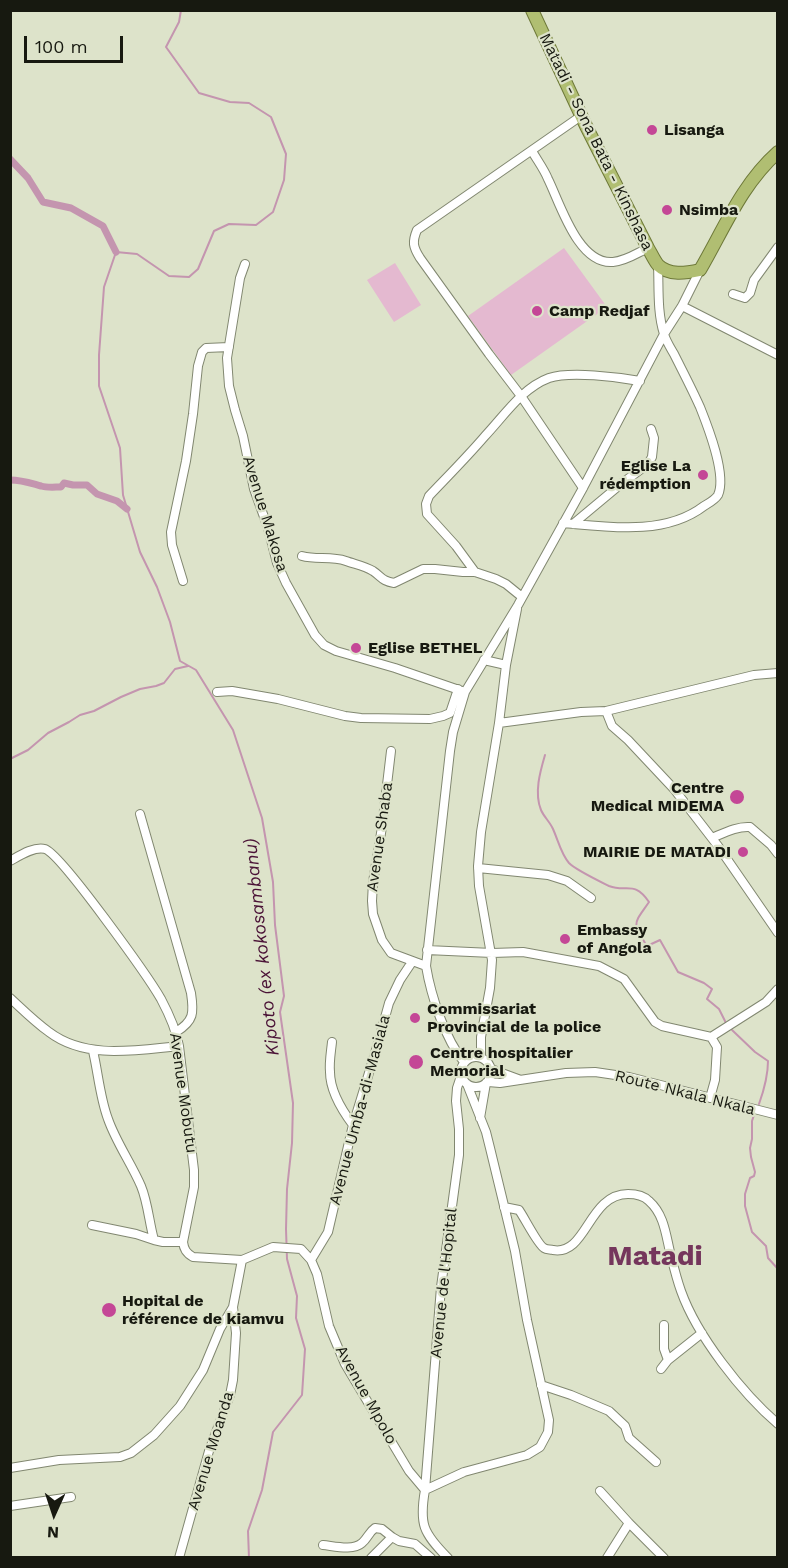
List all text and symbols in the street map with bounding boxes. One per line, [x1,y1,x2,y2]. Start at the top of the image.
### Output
scale bar [27,24,126,62]
street label: Matadi - Sona Bata - Kinshasa [535,30,657,254]
text: 100 m [35,36,88,57]
place label: Lisanga [664,120,724,140]
marker: Lisanga [645,123,659,137]
place label: Nsimba [679,200,738,220]
marker: Nsimba [660,203,674,217]
place label: Camp Redjaf [549,301,650,321]
marker: Camp Redjaf [530,304,544,318]
street label: Avenue Makosa [238,454,292,574]
place label: Eglise La rédemption [599,456,691,494]
marker: Eglise La rédemption [696,468,710,482]
place label: Eglise BETHEL [368,638,482,658]
marker: Eglise BETHEL [349,641,363,655]
place label: Centre Medical MIDEMA [591,778,724,816]
street label: Avenue Shaba [363,781,397,893]
marker: Centre Medical MIDEMA [728,788,746,806]
water label: Kipoto (ex kokosambanu) [240,837,284,1057]
place label: MAIRIE DE MATADI [583,842,731,862]
marker: MAIRIE DE MATADI [736,845,750,859]
place label: Embassy of Angola [577,920,652,958]
marker: Embassy of Angola [558,932,572,946]
place label: Commissariat Provincial de la police [427,999,601,1037]
marker: Commissariat Provincial de la police [408,1011,422,1025]
street label: Avenue Umba-di-Masiala [325,1013,395,1207]
street label: Avenue Mobutu [165,1031,201,1155]
place label: Centre hospitalier Memorial [430,1043,573,1081]
marker: Centre hospitalier Memorial [407,1053,425,1071]
street label: Route Nkala Nkala [613,1066,757,1120]
street label: Avenue de l'Hopital [427,1207,461,1359]
district label: Matadi [607,1240,703,1274]
place label: Hopital de référence de kiamvu [122,1291,284,1329]
marker: Hopital de référence de kiamvu [100,1301,118,1319]
street label: Avenue Mpolo [331,1342,401,1448]
street label: Avenue Moanda [184,1389,238,1513]
north arrow [24,1484,84,1544]
text: N [47,1523,59,1542]

